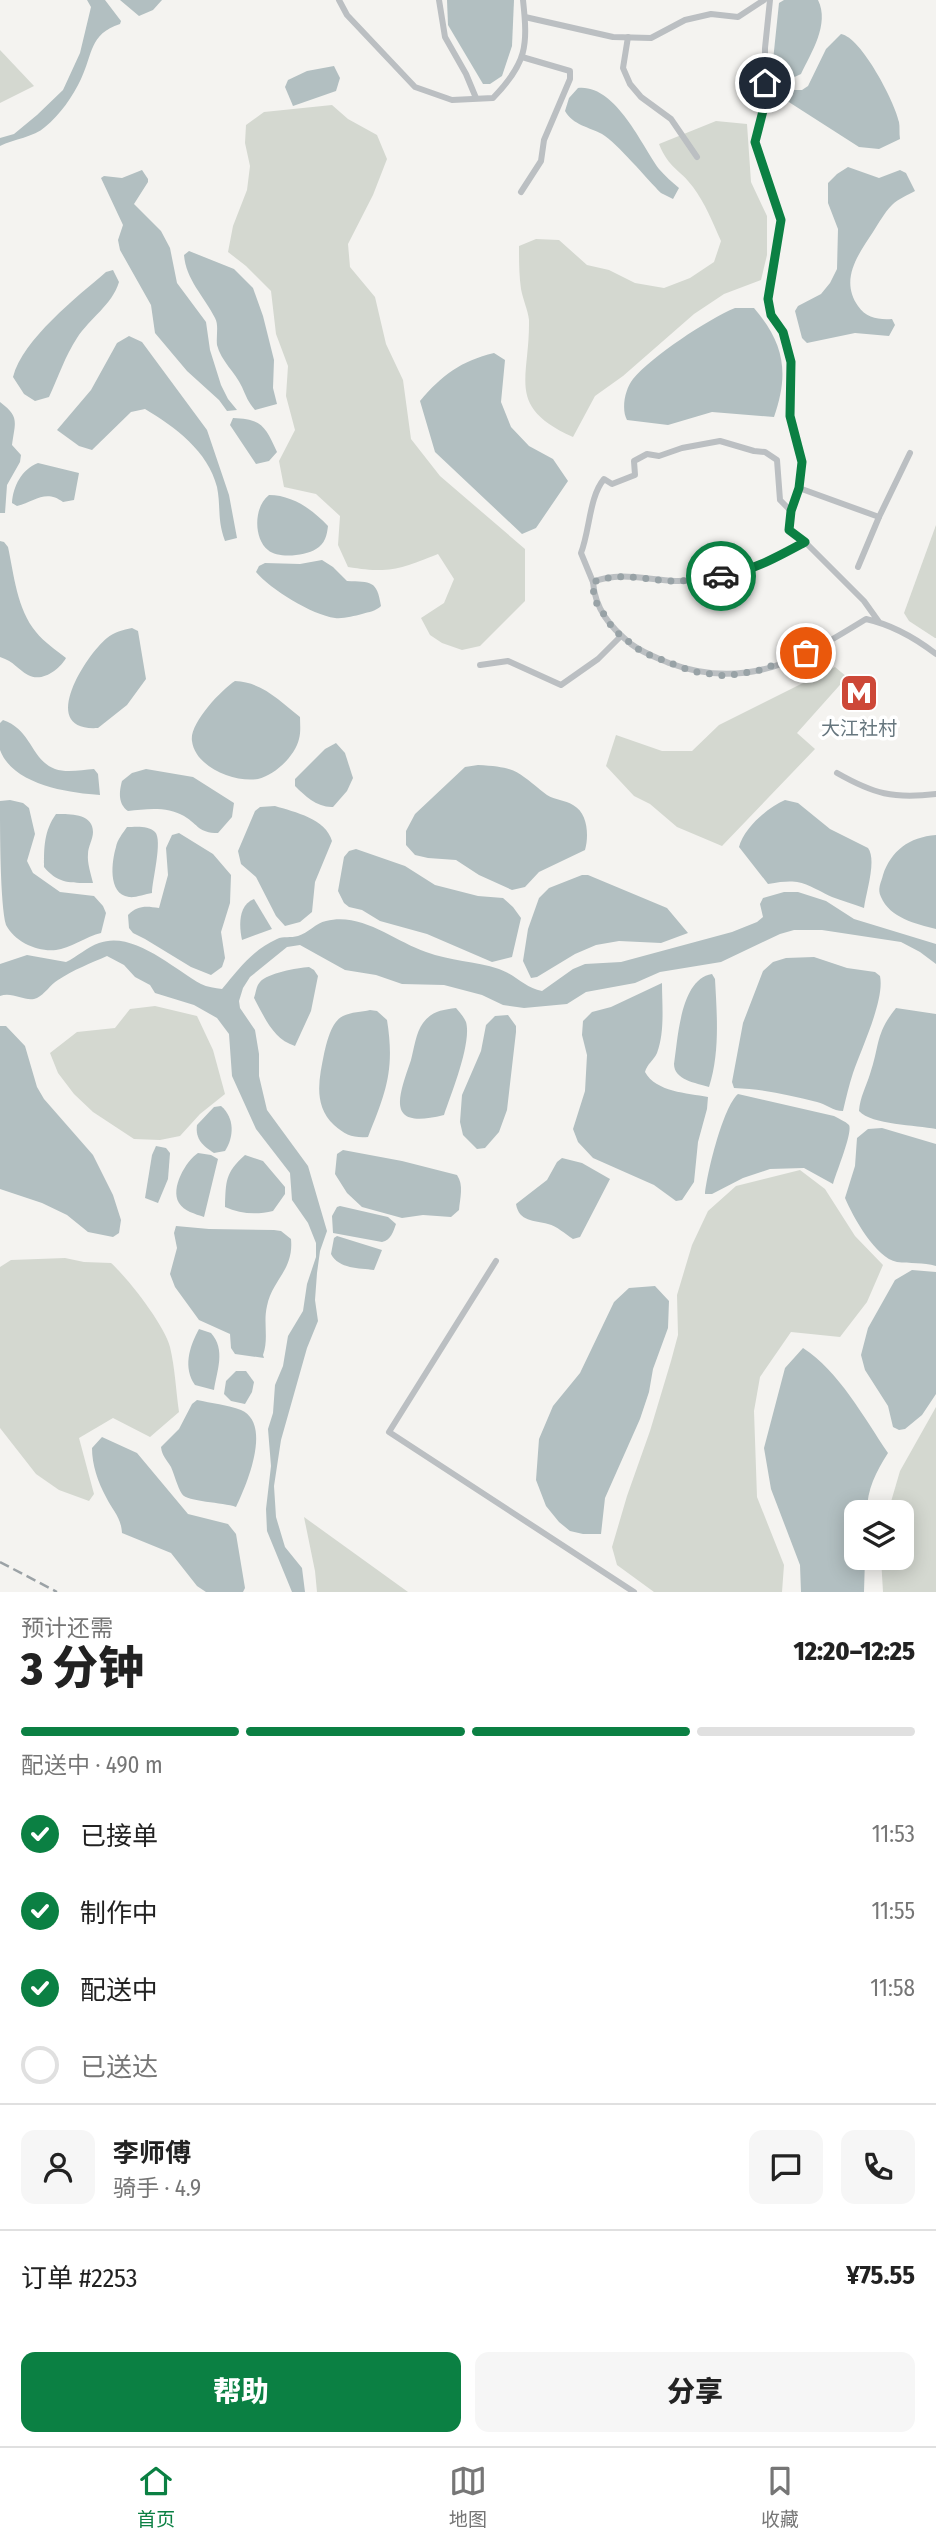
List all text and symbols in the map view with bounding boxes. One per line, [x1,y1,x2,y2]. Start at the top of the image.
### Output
pin [735,53,795,113]
icon: home [746,64,784,102]
courier [686,541,756,611]
icon: car [702,557,740,595]
pin [776,623,836,683]
icon: bag [787,634,825,672]
metro station icon: 大江社村 [838,672,880,714]
place label: 大江社村 [821,717,897,740]
map controls [844,1500,914,1570]
button: layers [844,1500,914,1570]
text: 预计还需 [21,1614,113,1642]
text: 12:20–12:25 [794,1636,915,1667]
text: 3 分钟 [21,1641,144,1696]
text: 配送中 · 490 m [21,1751,163,1779]
icon: check [21,1815,59,1853]
text: 11:53 [872,1820,915,1848]
text: 已接单 [80,1821,158,1852]
icon: check [21,1892,59,1930]
text: 11:55 [871,1897,915,1925]
text: 制作中 [80,1898,158,1929]
icon: check [21,1969,59,2007]
text: 11:58 [870,1974,915,2002]
text: 配送中 [80,1975,158,2006]
text: 已送达 [80,2052,158,2083]
button: person [21,2130,95,2204]
button: chat [749,2130,823,2204]
button: phone [841,2130,915,2204]
text: 李师傅 [113,2138,191,2169]
text: 骑手 · 4.9 [113,2174,201,2202]
text: ¥75.55 [846,2260,915,2291]
text: 订单 #2253 [21,2263,138,2294]
button: 帮助 [21,2352,461,2432]
button: 分享 [475,2352,915,2432]
tab: 首页 [137,2462,175,2531]
tab: 地图 [449,2462,487,2531]
tab: 收藏 [761,2462,799,2531]

